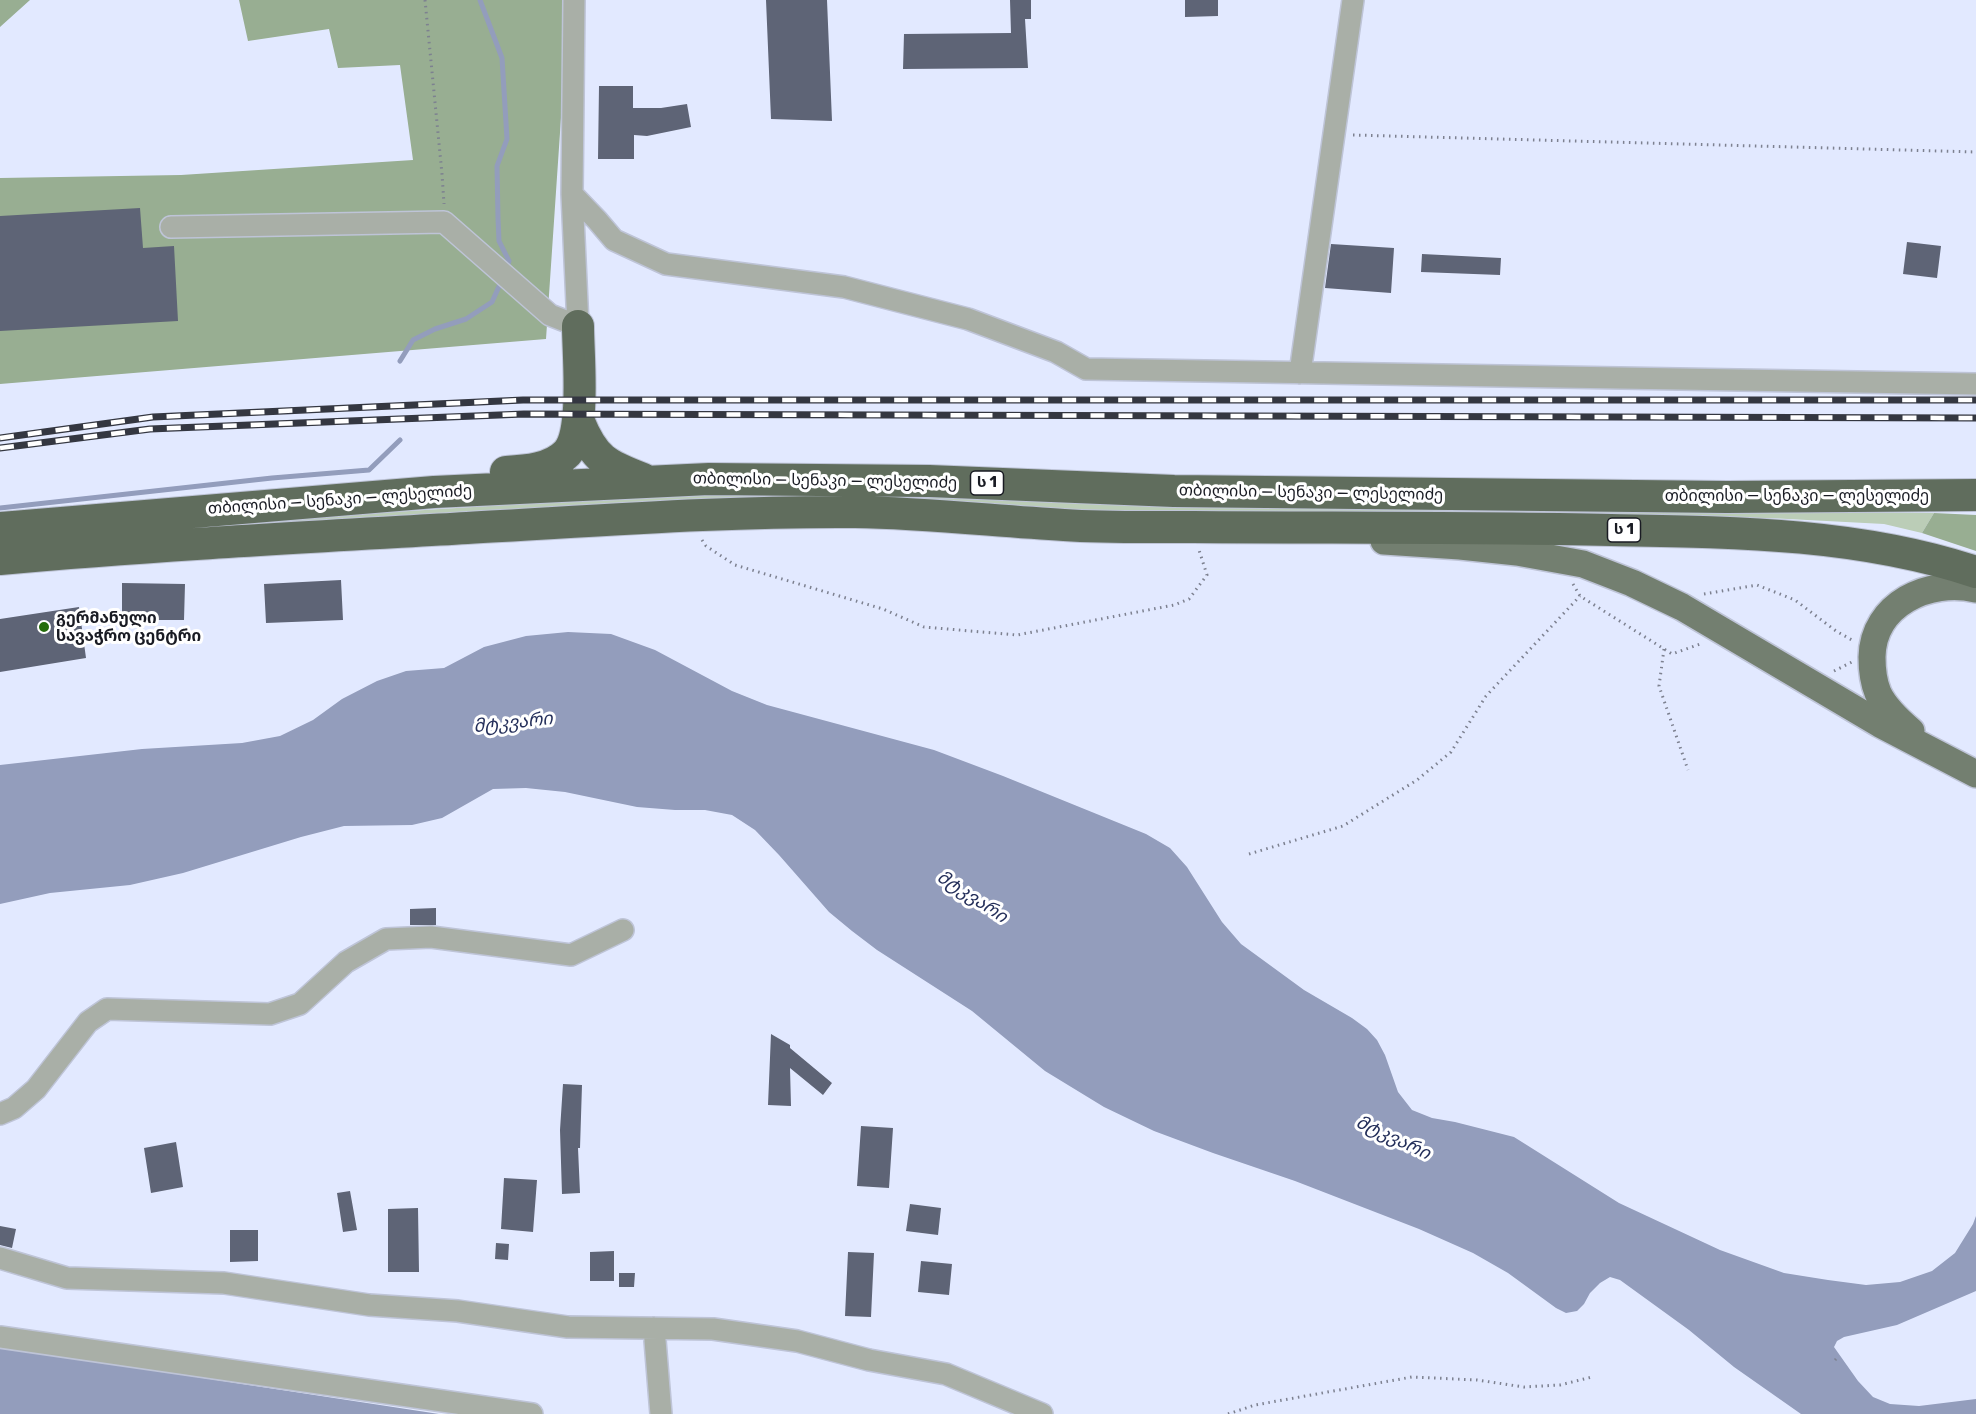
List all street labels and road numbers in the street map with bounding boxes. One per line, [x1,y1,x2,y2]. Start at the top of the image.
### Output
street label: თბილისი — სენაკი — ლესელიძე [693,469,957,493]
road number: ს 1 [970,471,1004,495]
street label: თბილისი — სენაკი — ლესელიძე [207,481,473,519]
street label: თბილისი — სენაკი — ლესელიძე [1179,481,1443,505]
street label: თბილისი — სენაკი — ლესელიძე [1665,486,1929,506]
road number: ს 1 [1608,518,1640,542]

